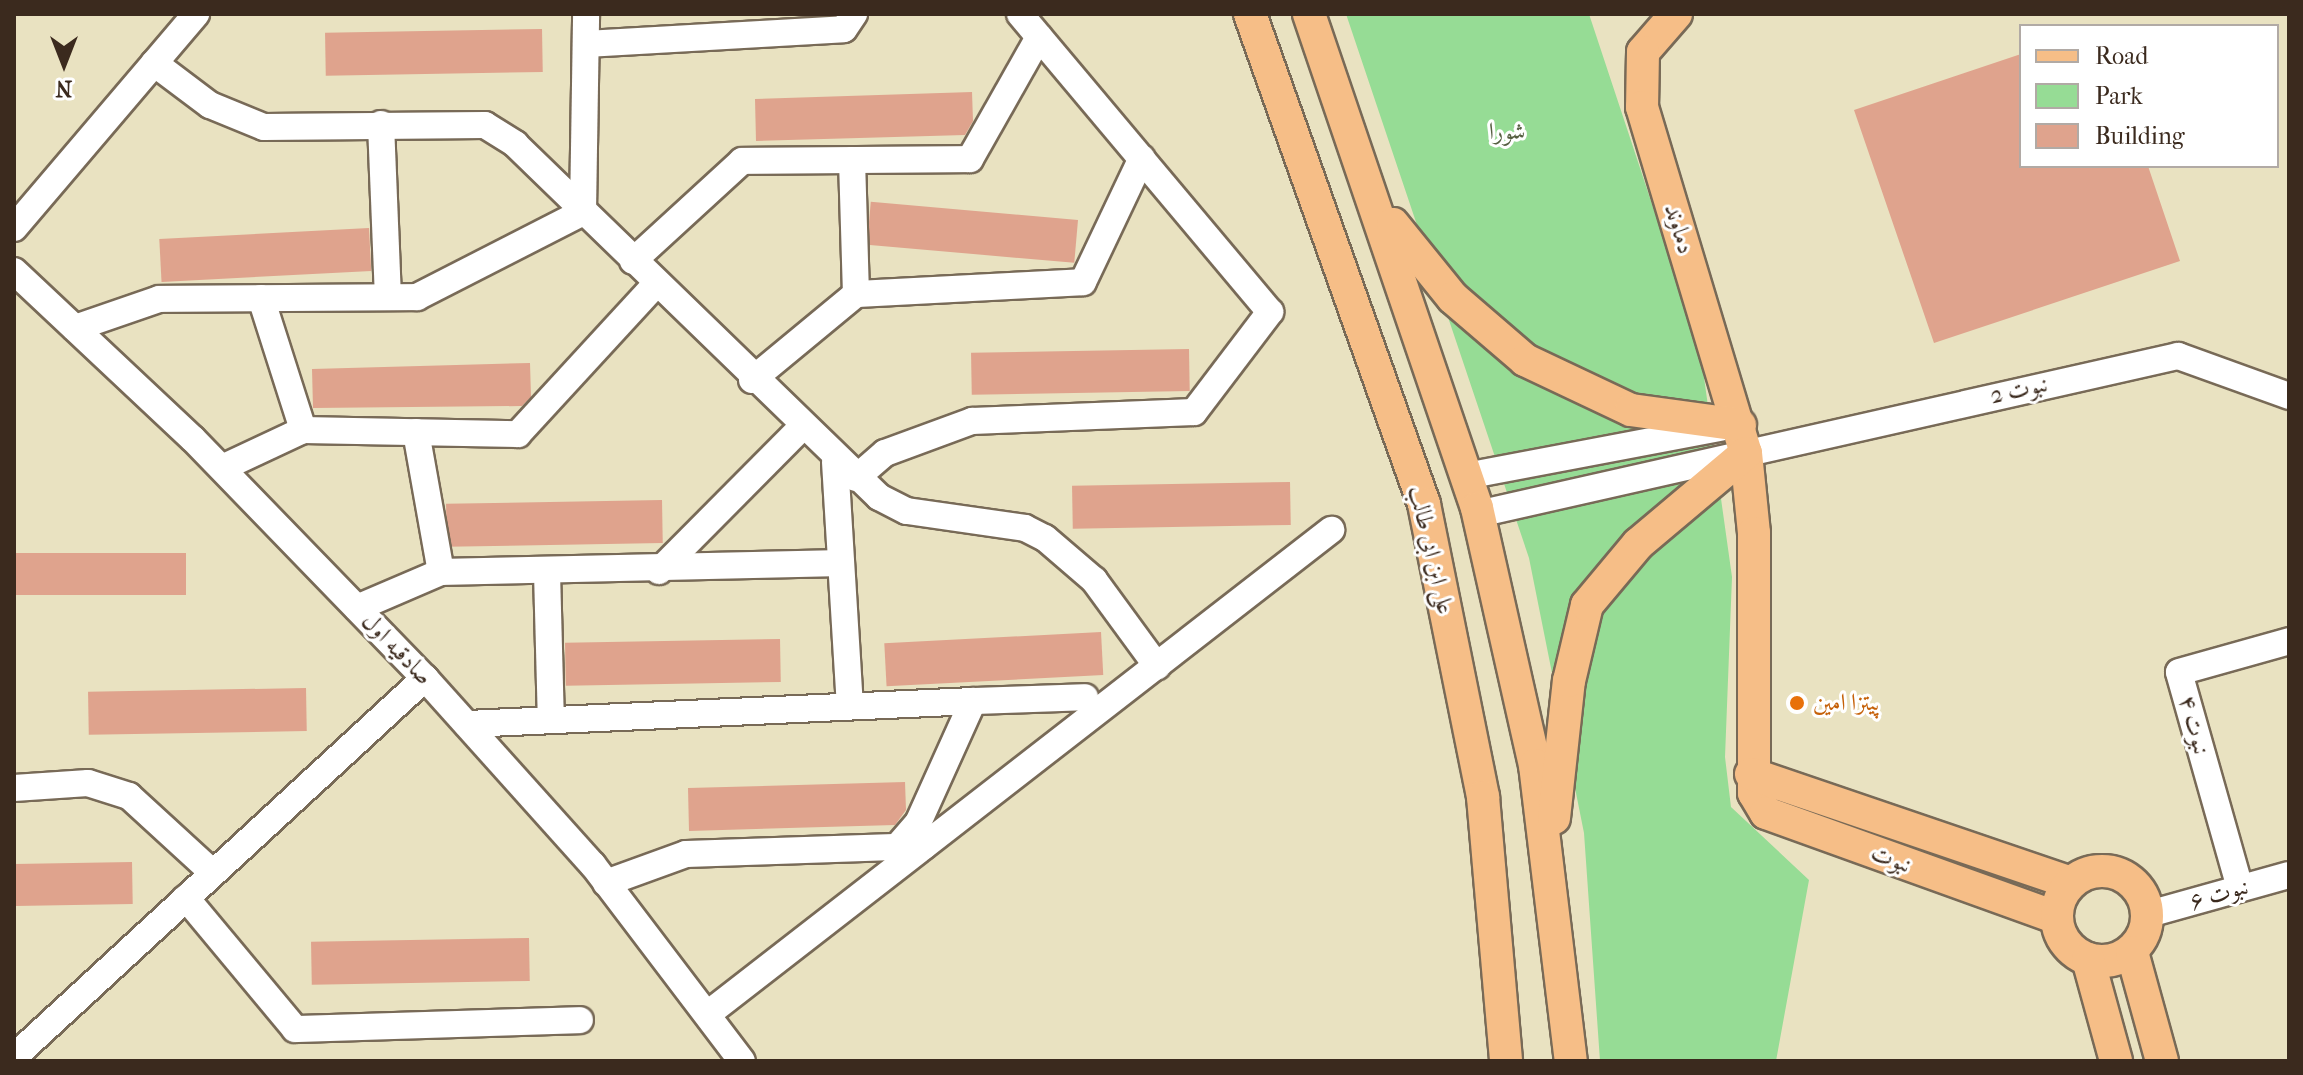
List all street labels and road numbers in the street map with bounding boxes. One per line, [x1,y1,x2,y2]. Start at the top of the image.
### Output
street label: دماوند [1658,200,1700,258]
street label: نبوت 2 [1987,369,2051,411]
street label: علی ابن ابی طالب [1402,483,1460,617]
street label: صادقیه اول [356,607,438,691]
street label: نبوت ۴ [2172,692,2216,758]
street label: نبوت [1867,838,1915,880]
street label: نبوت ۶ [2186,872,2252,916]

